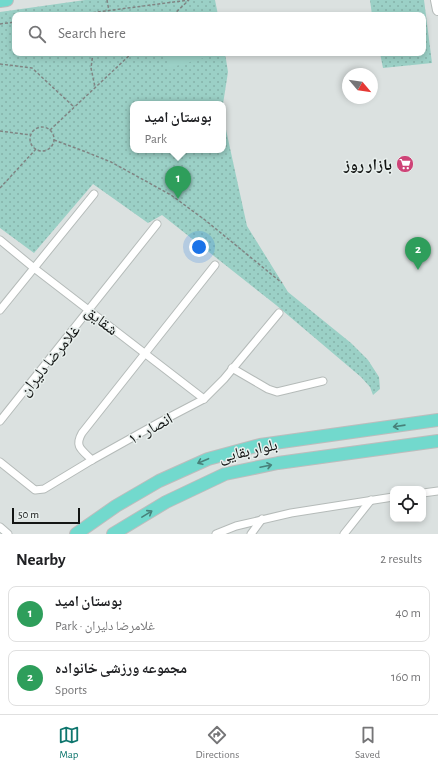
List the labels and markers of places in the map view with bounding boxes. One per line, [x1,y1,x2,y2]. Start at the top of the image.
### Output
supermarket icon: بازار روز [395,154,415,174]
place label: بازار روز [343,157,392,174]
pin: 1 [165,166,191,199]
pin: 2 [405,237,431,270]

